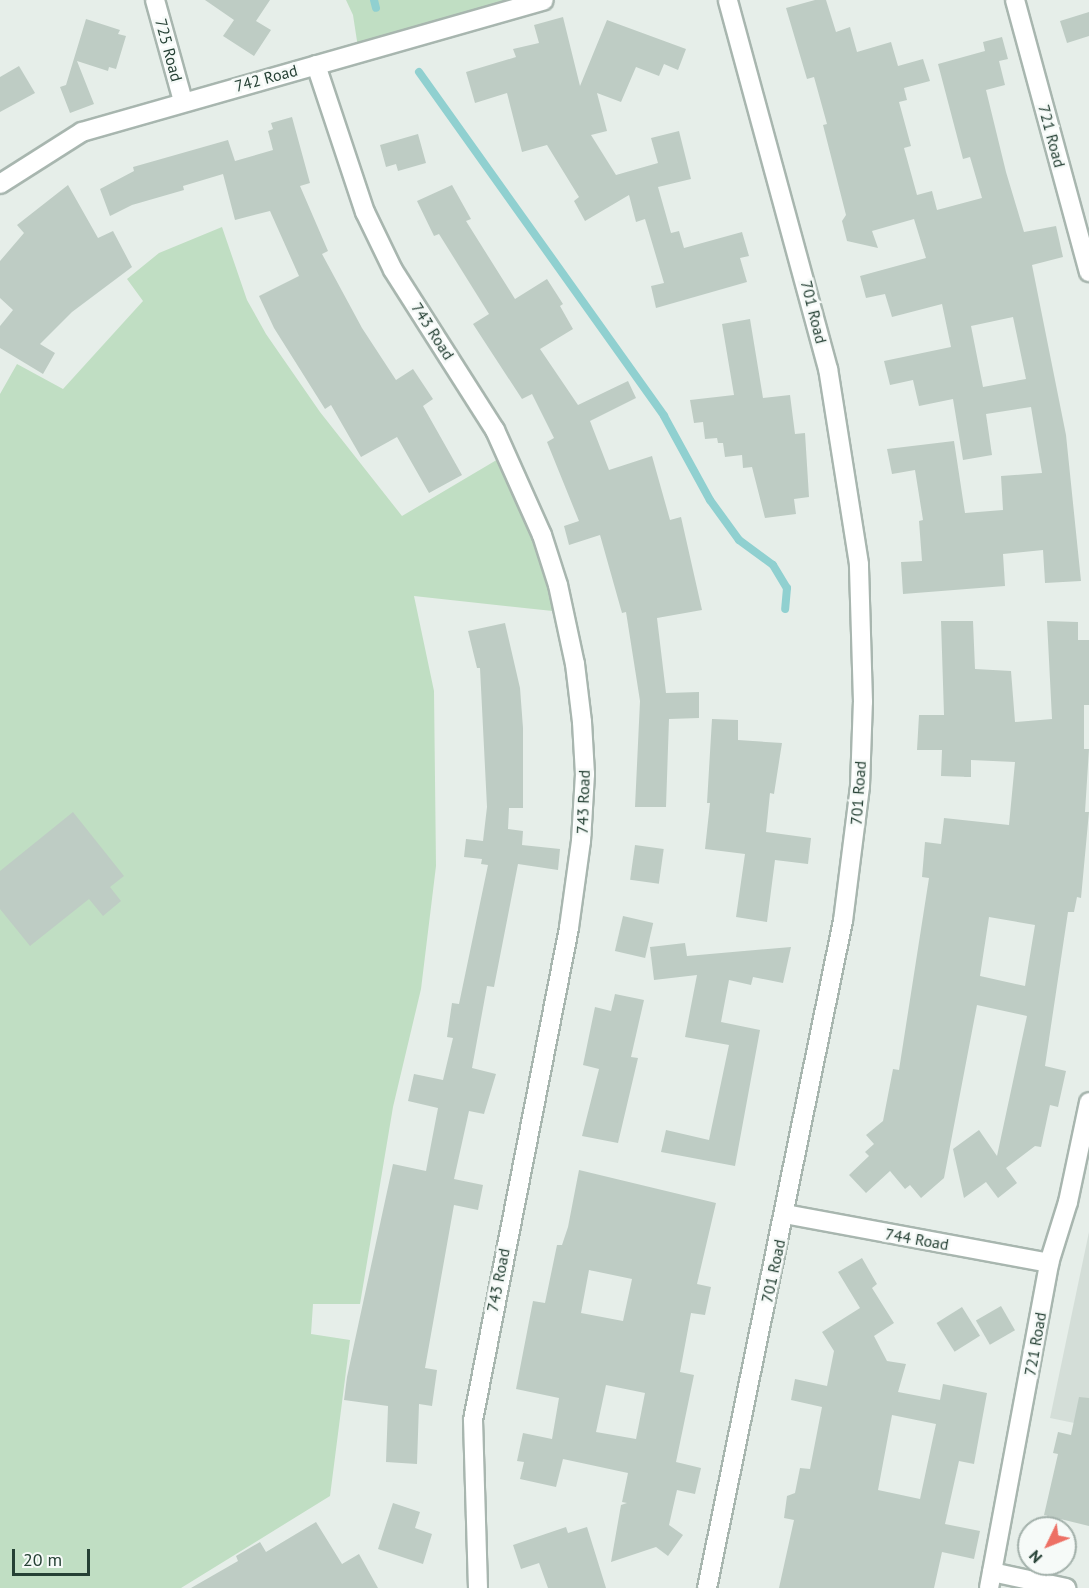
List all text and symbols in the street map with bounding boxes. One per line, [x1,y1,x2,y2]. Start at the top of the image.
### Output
street label: 725 Road [151,16,187,84]
street label: 742 Road [232,60,300,96]
street label: 721 Road [1034,102,1070,170]
street label: 701 Road [797,278,831,346]
street label: 743 Road [407,299,459,363]
street label: 701 Road [846,760,870,826]
street label: 743 Road [572,770,594,834]
street label: 744 Road [884,1224,950,1254]
street label: 701 Road [757,1238,789,1304]
street label: 743 Road [482,1247,514,1313]
street label: 721 Road [1020,1311,1050,1377]
north arrow [1017,1516,1077,1576]
scale bar [15,1537,93,1575]
text: N [1024,1546,1046,1568]
text: 20 m [23,1548,62,1571]

